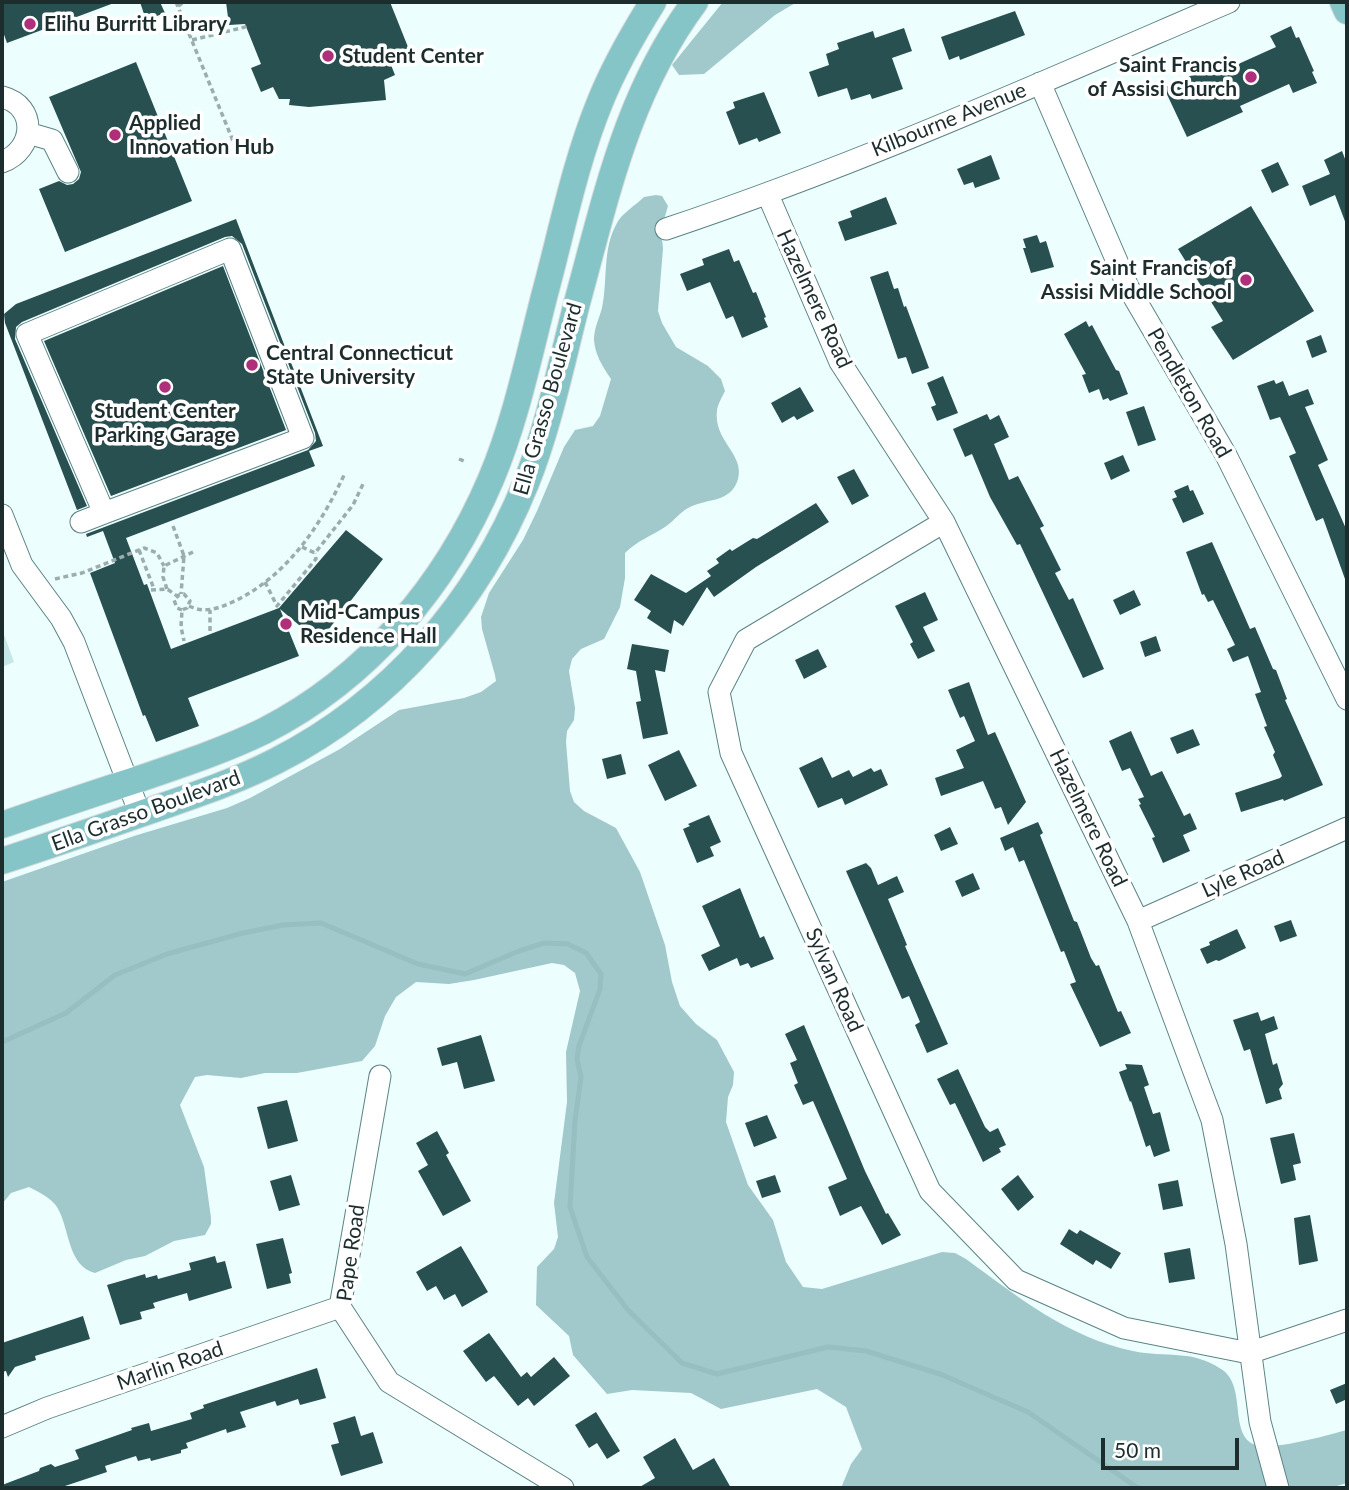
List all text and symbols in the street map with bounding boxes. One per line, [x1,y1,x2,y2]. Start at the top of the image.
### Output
place label: Elihu Burritt Library [44,11,227,37]
marker: Elihu Burritt Library [22,16,38,32]
place label: Student Center [342,43,484,69]
marker: Student Center [320,48,336,64]
place label: Saint Francis of Assisi Church [1087,52,1237,102]
marker: Saint Francis of Assisi Church [1243,69,1259,85]
street label: Kilbourne Avenue [868,77,1030,163]
place label: Applied Innovation Hub [129,110,274,160]
marker: Applied Innovation Hub [107,127,123,143]
street label: Hazelmere Road [771,226,857,372]
place label: Saint Francis of Assisi Middle School [1041,255,1232,305]
marker: Saint Francis of Assisi Middle School [1238,272,1254,288]
street label: Ella Grasso Boulevard [508,300,588,498]
street label: Pendleton Road [1142,324,1236,462]
place label: Central Connecticut State University [266,340,453,390]
marker: Central Connecticut State University [244,357,260,373]
marker: Student Center Parking Garage [157,379,173,395]
place label: Student Center Parking Garage [94,398,236,448]
place label: Mid-Campus Residence Hall [300,599,437,649]
marker: Mid-Campus Residence Hall [278,616,294,632]
street label: Hazelmere Road [1044,745,1132,891]
street label: Ella Grasso Boulevard [48,765,244,857]
street label: Lyle Road [1198,845,1288,903]
street label: Sylvan Road [800,924,868,1036]
street label: Pape Road [332,1203,370,1303]
street label: Marlin Road [113,1336,227,1396]
scale bar [1104,1424,1242,1468]
text: 50 m [1114,1437,1161,1462]

